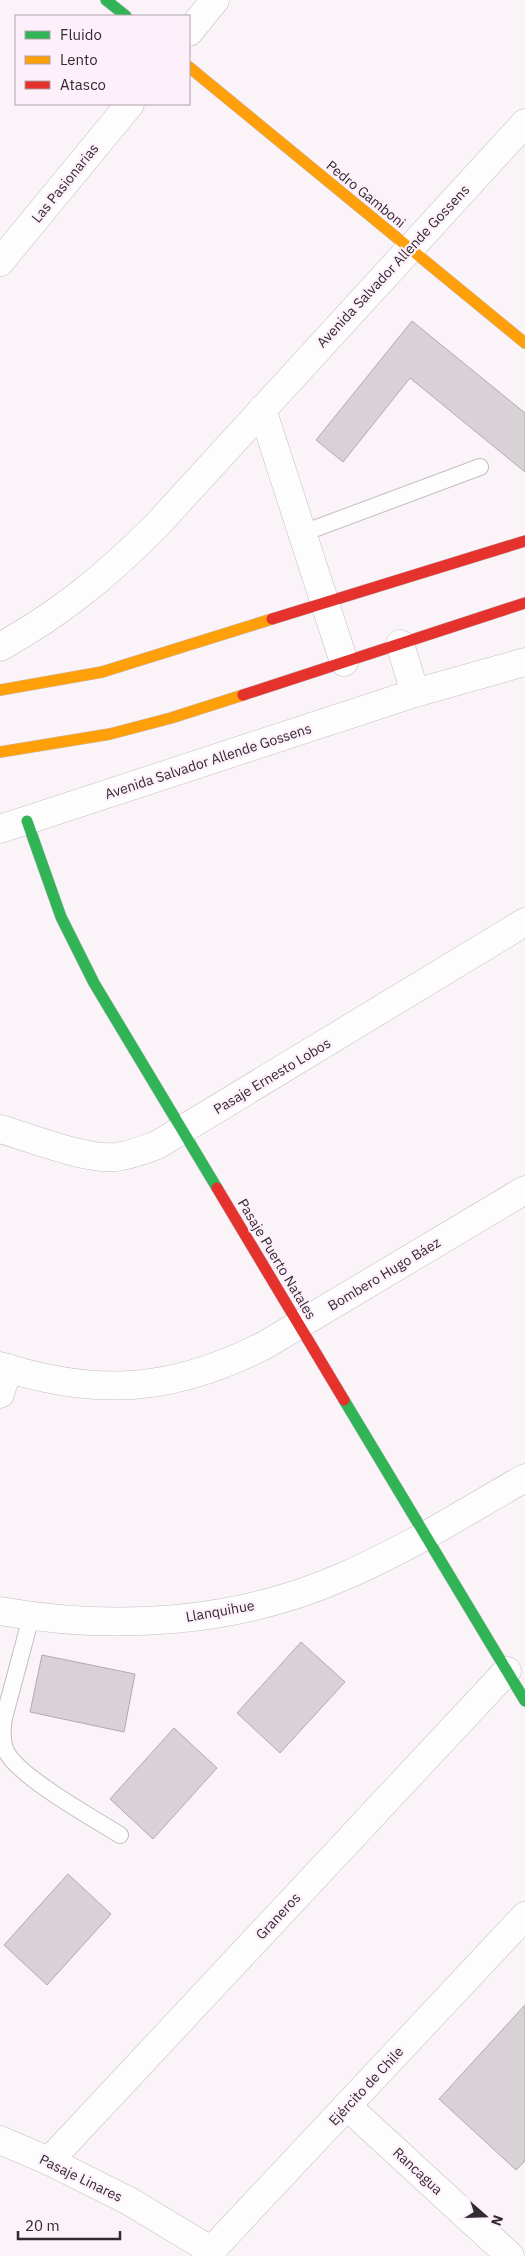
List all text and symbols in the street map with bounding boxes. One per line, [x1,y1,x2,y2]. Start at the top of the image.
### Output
legend [15,15,190,105]
text: Fluido [60,25,102,44]
text: Lento [60,50,98,69]
text: Atasco [60,75,106,94]
street label: Las Pasionarias [28,140,103,226]
street label: Pedro Gamboni [323,156,409,232]
street label: Avenida Salvador Allende Gossens [313,181,473,351]
street label: Avenida Salvador Allende Gossens [102,719,314,803]
street label: Pasaje Ernesto Lobos [210,1034,334,1118]
street label: Pasaje Puerto Natales [234,1195,320,1323]
street label: Bombero Hugo Báez [324,1233,444,1315]
street label: Llanquihue [184,1596,256,1626]
street label: Graneros [252,1889,304,1943]
street label: Ejército de Chile [325,2042,407,2129]
street label: Rancagua [389,2143,447,2199]
street label: Pasaje Linares [37,2150,126,2206]
north arrow [460,2191,510,2241]
scale bar [18,2208,120,2240]
text: N [487,2213,507,2228]
text: 20 m [25,2216,60,2235]

